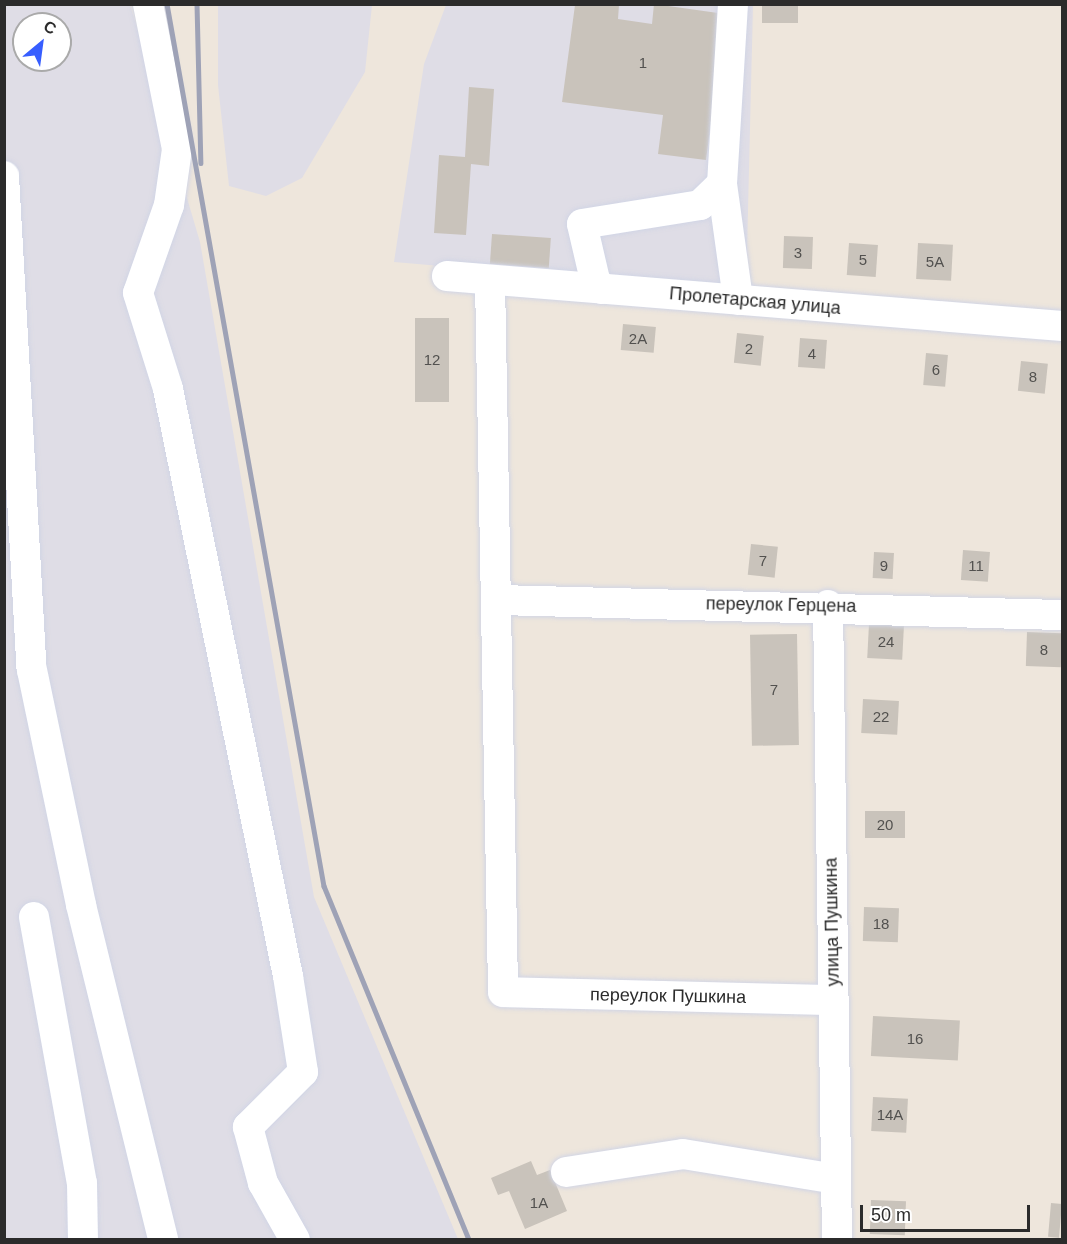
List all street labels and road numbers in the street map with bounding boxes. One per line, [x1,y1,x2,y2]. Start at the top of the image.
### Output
street label: Пролетарская улица [668,283,842,319]
street label: переулок Герцена [706,593,856,617]
street label: улица Пушкина [820,857,844,987]
street label: переулок Пушкина [590,984,746,1008]

